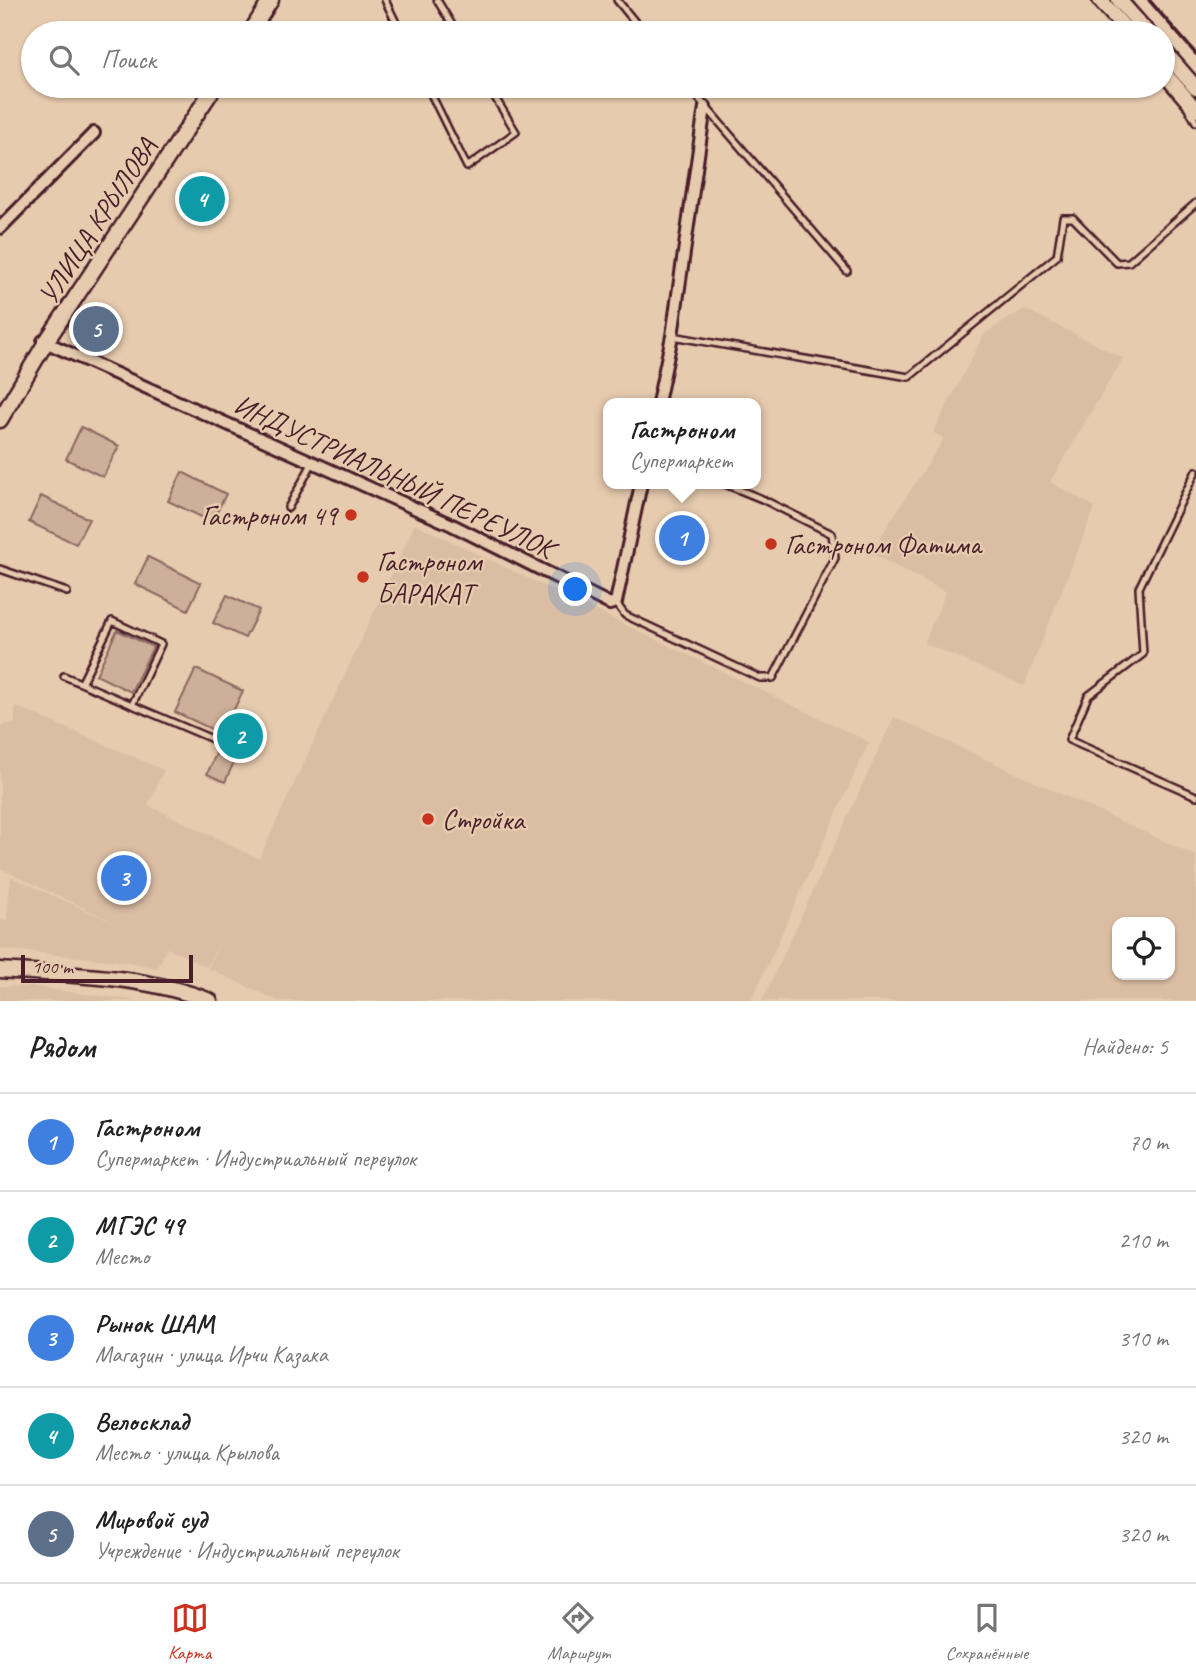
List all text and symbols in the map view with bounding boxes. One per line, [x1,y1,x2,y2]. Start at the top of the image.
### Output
search box [21,21,1175,98]
icon: search [45,41,83,79]
text: Поиск [101,43,156,76]
street label: УЛИЦА КРЫЛОВА [30,130,164,311]
pin: 4 [179,173,225,225]
pin: 5 [73,303,119,355]
street label: ИНДУСТРИАЛЬНЫЙ ПЕРЕУЛОК [229,386,565,568]
popup [603,398,761,489]
text: Гастроном [630,413,734,446]
text: Супермаркет [630,446,733,475]
place label: Гастроном 49 [201,498,339,533]
marker: Гастроном 49 [343,507,359,523]
pin: 1 [659,512,705,564]
place label: Гастроном Фатима [785,527,983,562]
marker: Гастроном Фатима [763,536,779,552]
place label: Гастроном БАРАКАТ [377,544,484,611]
marker: Гастроном БАРАКАТ [355,569,371,585]
your location [558,572,592,606]
pin: 2 [217,710,263,762]
place label: Стройка [442,802,526,837]
marker: Стройка [420,811,436,827]
pin: 3 [101,852,147,904]
map controls [1112,917,1175,980]
button: locate [1112,917,1175,980]
scale bar [21,952,192,984]
text: 100 m [32,955,73,979]
text: Рядом [28,1028,95,1066]
text: Найдено: 5 [1082,1032,1168,1061]
text: Гастроном [95,1111,199,1144]
text: 1 [46,1128,56,1157]
text: 70 m [1129,1128,1168,1157]
text: Супермаркет · Индустриальный переулок [95,1144,416,1173]
text: МГЭС 49 [95,1209,184,1242]
text: 2 [46,1226,56,1255]
text: 210 m [1119,1226,1168,1255]
text: Место [95,1242,149,1271]
text: Рынок ШАМ [95,1307,215,1340]
text: 3 [46,1324,56,1353]
text: 310 m [1119,1324,1168,1353]
text: Магазин · улица Ирчи Казака [95,1340,328,1369]
text: Велосклад [95,1405,189,1438]
text: 4 [46,1422,56,1451]
text: 320 m [1119,1422,1168,1451]
text: Место · улица Крылова [95,1438,279,1467]
text: Мировой суд [95,1503,207,1536]
text: 5 [46,1520,56,1549]
text: 320 m [1119,1520,1168,1549]
text: Учреждение · Индустриальный переулок [95,1536,399,1565]
tab: Карта [168,1599,211,1665]
tab: Маршрут [547,1599,610,1665]
tab: Сохранённые [946,1599,1028,1665]

